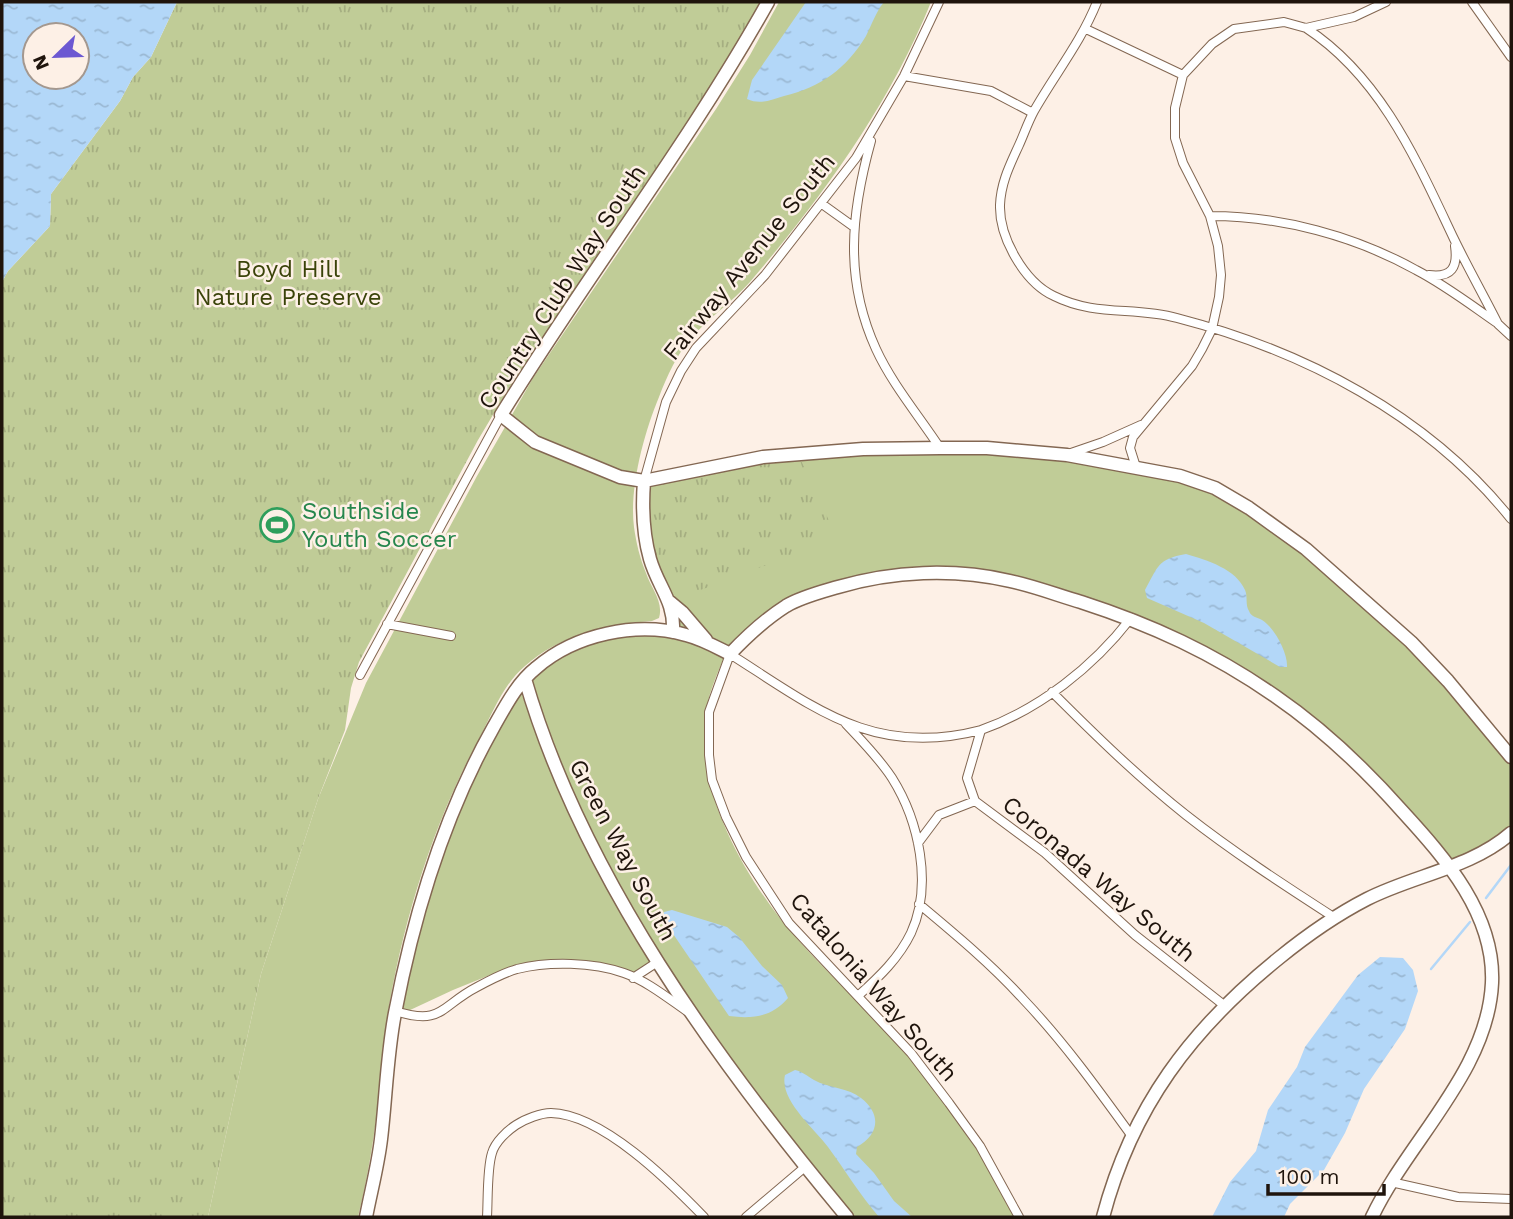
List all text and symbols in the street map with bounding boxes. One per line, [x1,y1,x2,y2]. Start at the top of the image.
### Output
north arrow [21,21,91,91]
text: N [27,51,54,73]
street label: Fairway Avenue South [657,148,841,366]
street label: Country Club Way South [472,159,652,415]
park label: Boyd Hill Nature Preserve [194,255,382,311]
place label: Southside Youth Soccer [302,497,457,553]
sports icon: Southside Youth Soccer [258,506,296,544]
street label: Green Way South [563,755,683,945]
street label: Coronada Way South [997,790,1201,968]
street label: Catalonia Way South [784,887,964,1087]
scale bar [1268,1152,1384,1196]
text: 100 m [1278,1164,1340,1189]

